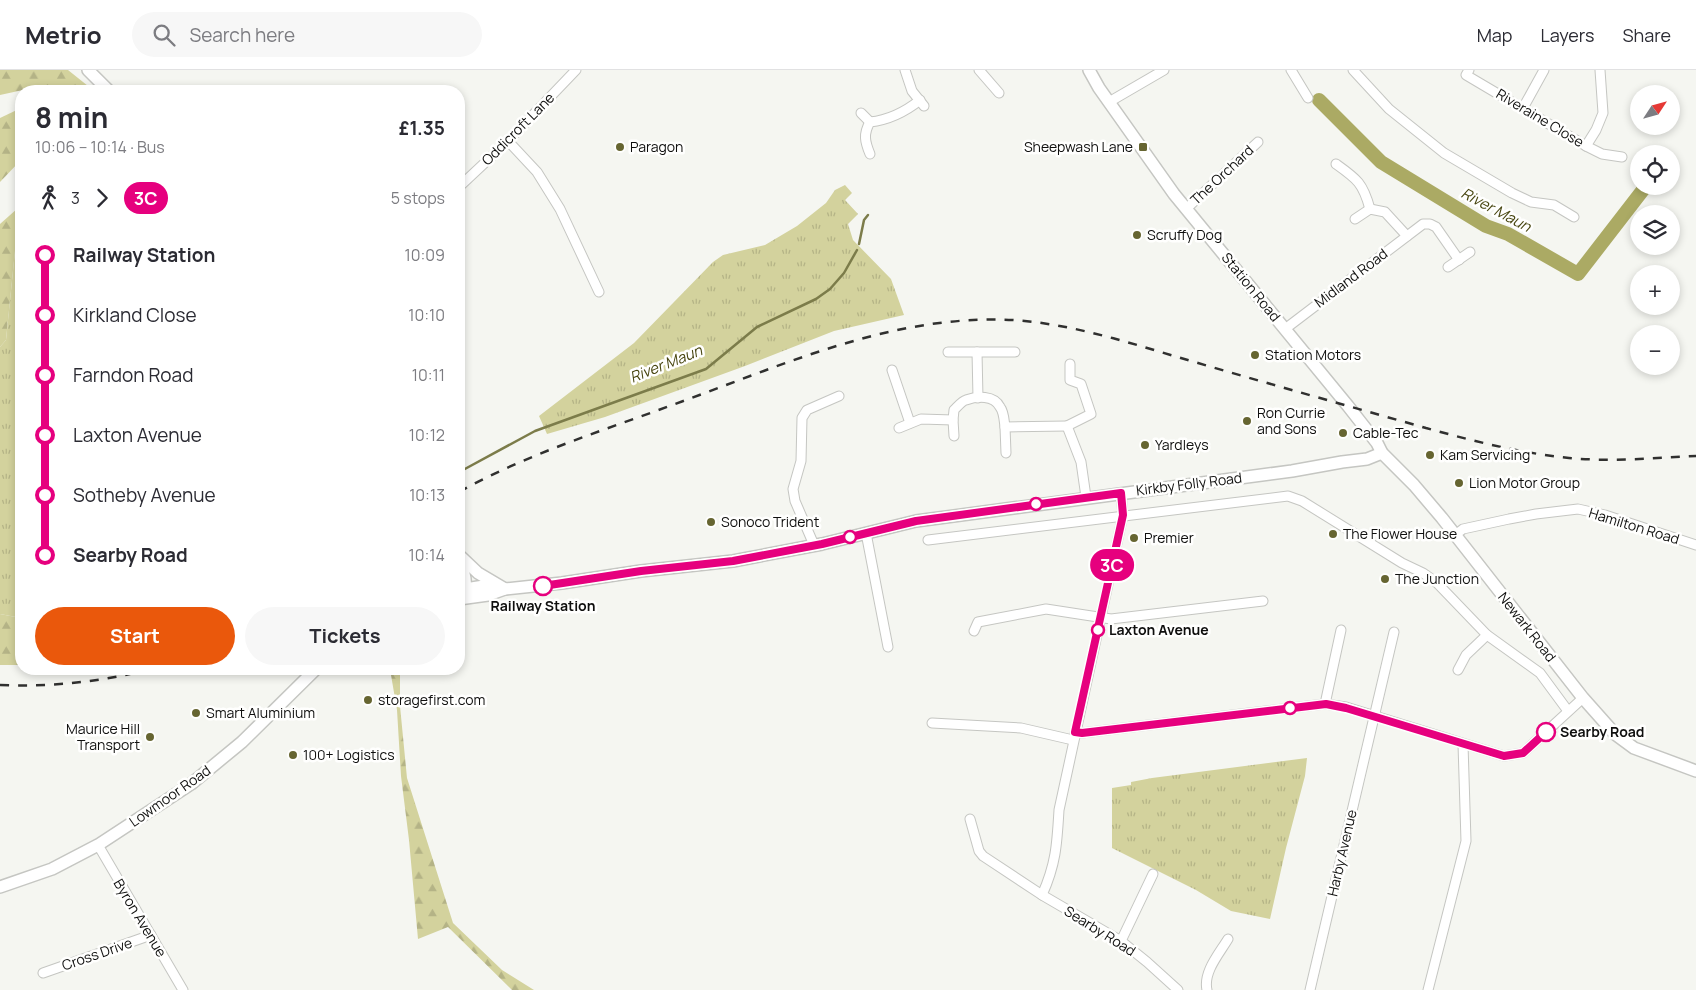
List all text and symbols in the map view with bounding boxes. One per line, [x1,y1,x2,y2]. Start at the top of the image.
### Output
search box [132,12,482,57]
text: Metrio [25,18,102,51]
icon: search [150,21,178,49]
text: Search here [190,22,295,48]
text: Map [1477,23,1512,47]
text: Layers [1540,23,1594,47]
text: Share [1622,23,1671,47]
street label: Riveraine Close [1493,84,1588,151]
north arrow [1630,85,1680,135]
map controls [1630,85,1680,375]
street label: Oddicroft Lane [477,88,558,169]
text: 8 min [35,98,108,136]
text: £1.35 [399,115,445,141]
text: 10:06 – 10:14 · Bus [35,136,165,158]
place label: Paragon [630,137,683,156]
place label: Sheepwash Lane [1024,137,1133,156]
street label: The Orchard [1186,140,1257,209]
marker: Paragon [614,141,626,153]
marker: Sheepwash Lane [1137,141,1149,153]
button: locate [1630,145,1680,195]
water label: River Maun [1458,182,1536,237]
icon: walk [35,184,63,212]
icon: forward [88,184,116,212]
text: 3C [134,186,158,210]
text: 3 [71,187,80,209]
text: 5 stops [391,187,445,209]
button: layers [1630,205,1680,255]
place label: Scruffy Dog [1147,225,1222,244]
marker: Scruffy Dog [1131,229,1143,241]
text: Railway Station [73,242,215,268]
text: 10:09 [405,244,445,266]
street label: Midland Road [1310,244,1391,311]
street label: Station Road [1218,248,1285,325]
button: + [1630,265,1680,315]
text: Kirkland Close [73,302,197,328]
text: 10:10 [408,304,445,326]
button: − [1630,325,1680,375]
water label: River Maun [627,339,706,388]
place label: Station Motors [1265,345,1361,364]
marker: Station Motors [1249,349,1261,361]
text: Farndon Road [73,362,193,388]
text: 10:11 [412,364,445,386]
place label: Ron Currie and Sons [1257,403,1325,438]
marker: Ron Currie and Sons [1241,415,1253,427]
text: Laxton Avenue [73,422,202,448]
place label: Cable-Tec [1353,423,1419,442]
text: 10:12 [409,424,445,446]
marker: Cable-Tec [1337,427,1349,439]
place label: Yardleys [1155,435,1209,454]
marker: Yardleys [1139,439,1151,451]
place label: Kam Servicing [1440,445,1530,464]
marker: Kam Servicing [1424,449,1436,461]
street label: Kirkby Folly Road [1135,468,1243,499]
place label: Lion Motor Group [1469,473,1580,492]
marker: Lion Motor Group [1453,477,1465,489]
text: Sotheby Avenue [73,482,216,508]
text: 10:13 [409,484,445,506]
unlabelled marker [1029,497,1043,511]
street label: Hamilton Road [1587,503,1682,548]
place label: Sonoco Trident [721,512,820,531]
marker: Sonoco Trident [705,516,717,528]
place label: The Flower House [1343,524,1457,543]
place label: Premier [1144,528,1194,547]
marker: The Flower House [1327,528,1339,540]
unlabelled marker [843,530,857,544]
marker: Premier [1128,532,1140,544]
text: Searby Road [73,542,188,568]
text: 10:14 [409,544,445,566]
line badge: 3C [1090,549,1134,581]
text: 3C [1100,553,1124,577]
place label: The Junction [1395,569,1479,588]
marker: The Junction [1379,573,1391,585]
marker: Railway Station [533,576,553,596]
street label: Newark Road [1494,588,1561,665]
place label: Railway Station [491,596,595,615]
button: Start [35,607,235,665]
button: Tickets [245,607,445,665]
place label: Laxton Avenue [1109,620,1209,639]
marker: Laxton Avenue [1091,623,1105,637]
place label: storagefirst.com [378,690,486,709]
marker: storagefirst.com [362,694,374,706]
unlabelled marker [1283,701,1297,715]
place label: Smart Aluminium [206,703,315,722]
marker: Smart Aluminium [190,707,202,719]
place label: Maurice Hill Transport [66,719,140,754]
marker: Searby Road [1536,722,1556,742]
place label: Searby Road [1560,722,1644,741]
marker: Maurice Hill Transport [144,731,156,743]
place label: 100+ Logistics [303,745,395,764]
marker: 100+ Logistics [287,749,299,761]
street label: Lowmoor Road [125,760,214,831]
street label: Harby Avenue [1322,808,1361,898]
street label: Byron Avenue [110,875,171,960]
street label: Searby Road [1061,901,1140,960]
street label: Cross Drive [59,933,135,974]

